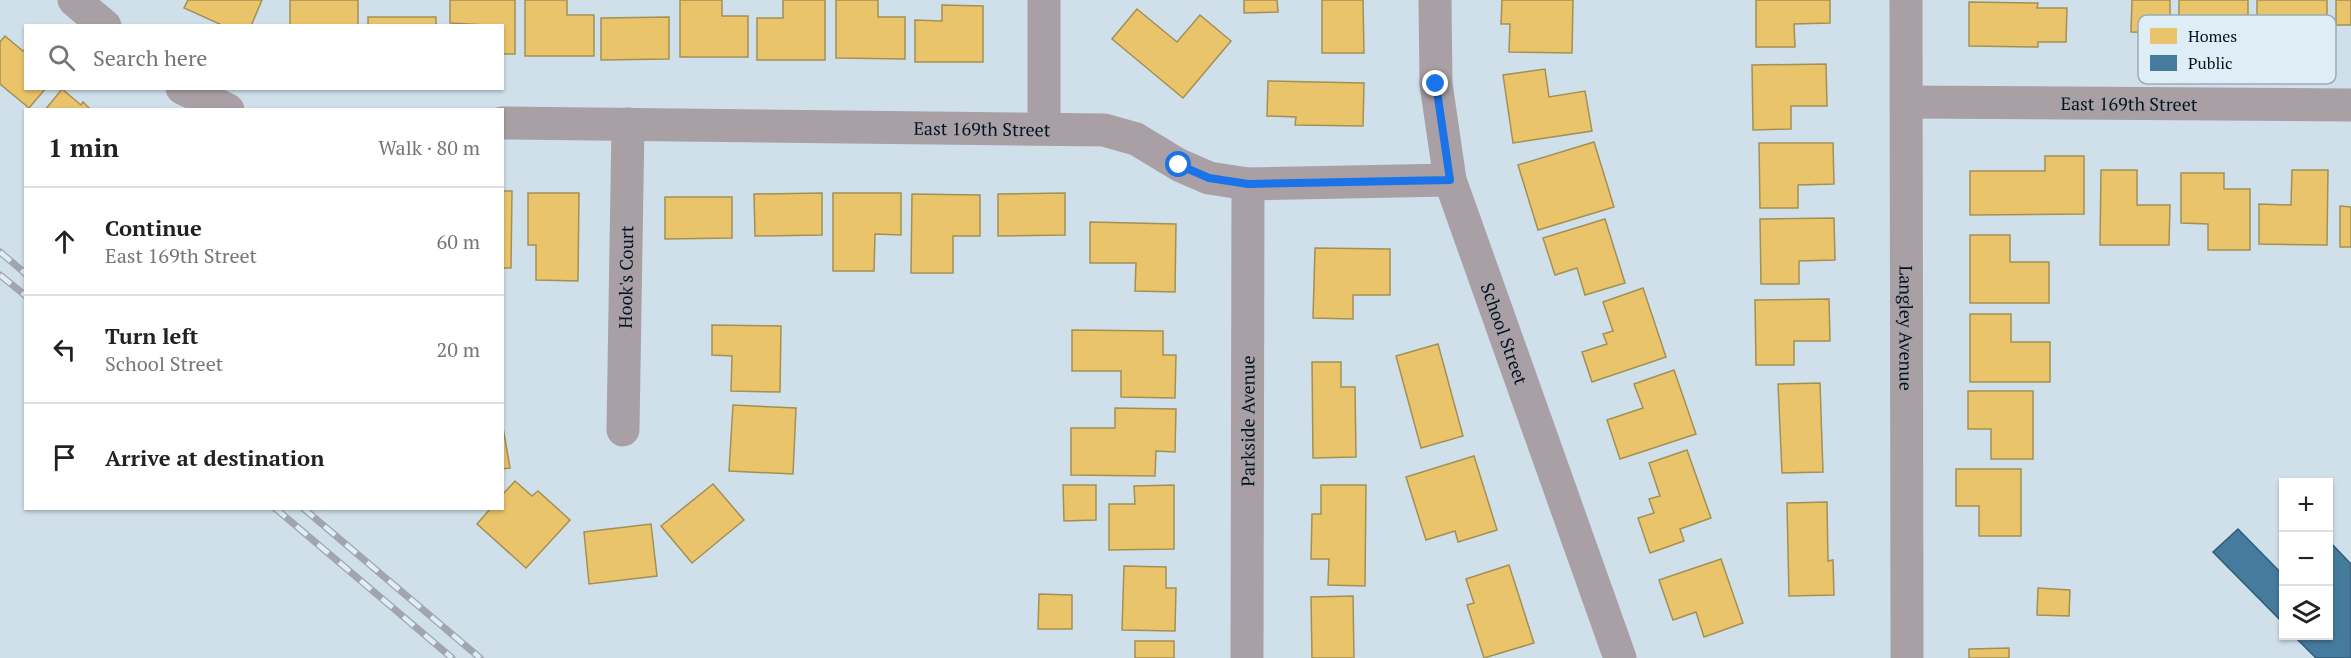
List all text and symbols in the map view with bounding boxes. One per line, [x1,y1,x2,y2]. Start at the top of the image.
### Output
legend [2138,15,2336,84]
search box [24,24,504,90]
text: Homes [2188,25,2237,47]
icon: search [45,41,78,74]
text: Search here [93,43,207,72]
text: Public [2188,52,2233,74]
route end [1422,70,1448,96]
street label: East 169th Street [2060,91,2198,116]
street label: East 169th Street [913,116,1051,141]
text: 1 min [48,130,119,164]
text: Walk · 80 m [378,134,480,161]
route start [1165,151,1191,177]
text: Continue [105,213,202,242]
icon: ahead [48,225,81,258]
street label: Hook's Court [613,225,638,329]
text: 60 m [437,228,480,255]
text: East 169th Street [105,242,257,269]
street label: Langley Avenue [1894,265,1919,391]
street label: School Street [1475,279,1534,388]
text: Turn left [105,321,198,350]
icon: left [48,333,81,366]
text: 20 m [437,336,480,363]
text: School Street [105,350,223,377]
street label: Parkside Avenue [1235,355,1260,487]
icon: arrive [48,441,81,474]
text: Arrive at destination [105,443,324,472]
map controls [2279,478,2333,640]
button: + [2279,478,2333,532]
button: − [2279,532,2333,586]
button: layers [2279,586,2333,640]

